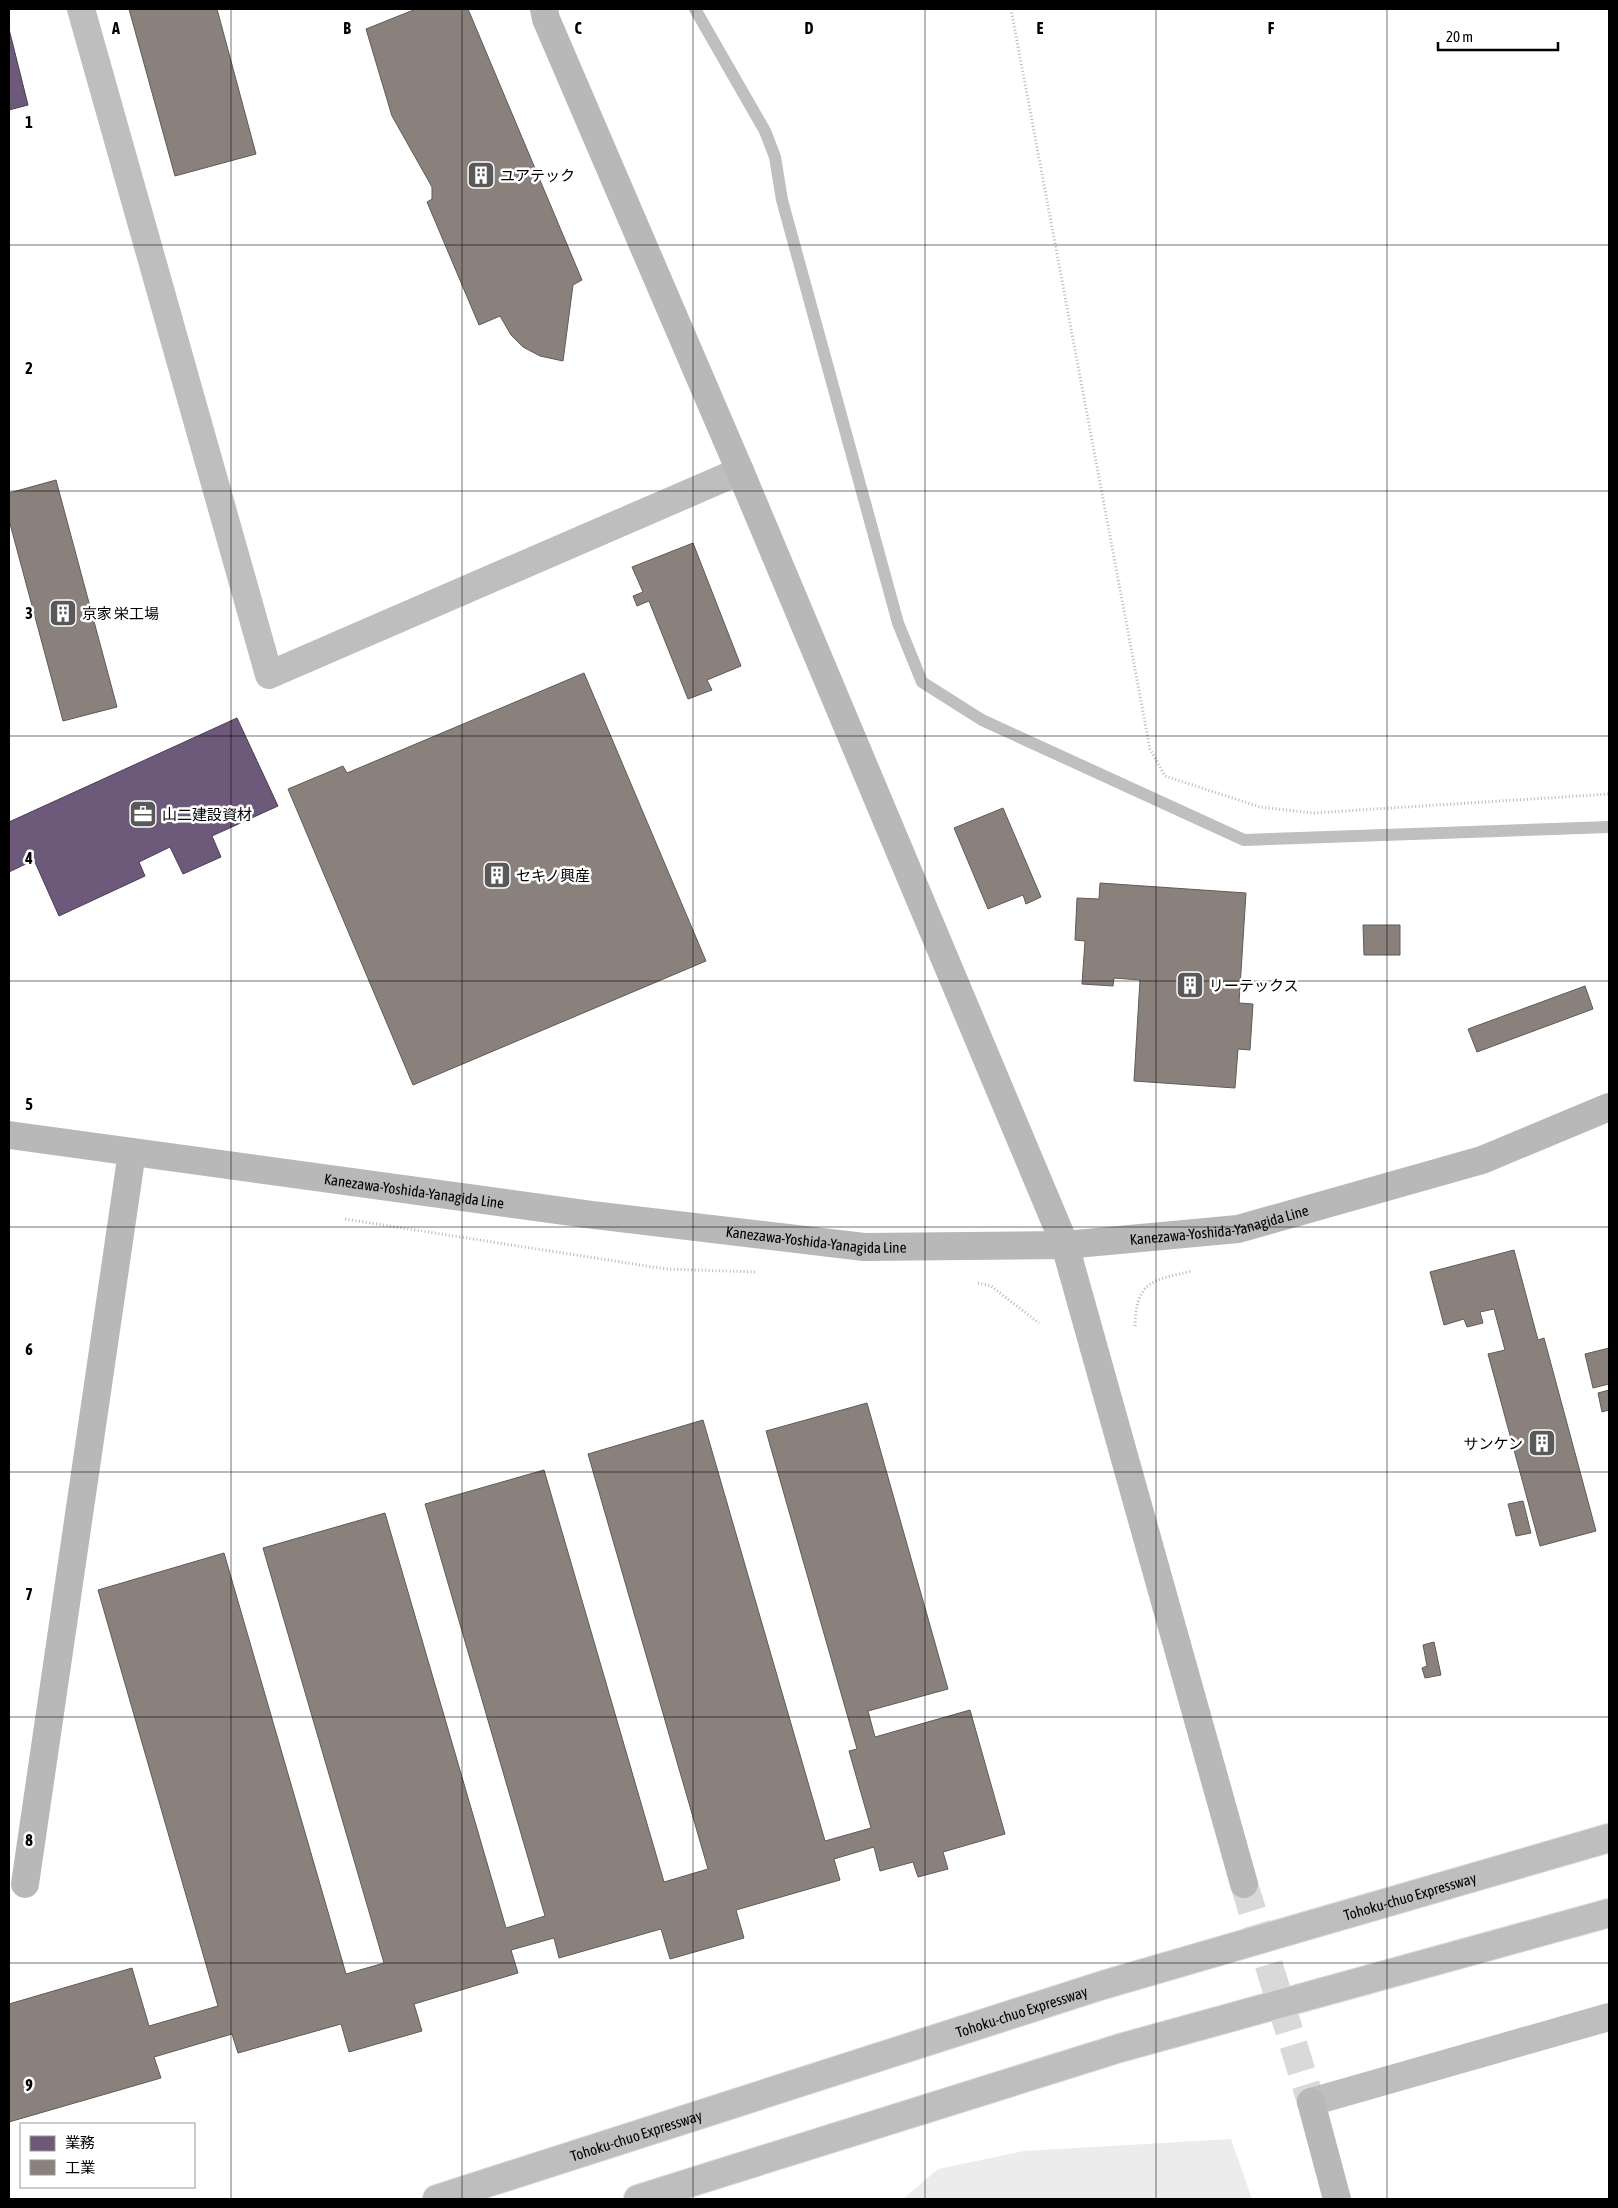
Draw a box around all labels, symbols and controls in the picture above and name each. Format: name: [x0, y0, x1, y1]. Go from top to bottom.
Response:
text: A: [111, 19, 120, 37]
text: B: [343, 19, 351, 37]
text: C: [574, 19, 582, 37]
text: D: [805, 19, 814, 37]
text: E: [1037, 19, 1044, 37]
text: F: [1268, 19, 1275, 37]
scale bar: [1438, 20, 1558, 52]
text: 20 m: [1446, 28, 1473, 45]
text: 1: [25, 113, 33, 131]
building icon: ユアテック: [466, 160, 496, 190]
place label: ユアテック: [500, 167, 575, 184]
text: 2: [25, 359, 33, 377]
building icon: 京家 栄工場: [48, 598, 78, 628]
text: 3: [25, 604, 33, 622]
place label: 京家 栄工場: [82, 605, 159, 622]
office icon: 山二建設資材: [128, 799, 158, 829]
place label: 山二建設資材: [162, 806, 252, 823]
text: 4: [24, 849, 33, 867]
building icon: セキノ興産: [482, 860, 512, 890]
place label: セキノ興産: [516, 867, 590, 884]
building icon: リーテックス: [1175, 970, 1205, 1000]
place label: リーテックス: [1209, 977, 1299, 994]
text: 5: [25, 1095, 33, 1113]
street label: Kanezawa-Yoshida-Yanagida Line: [323, 1170, 505, 1211]
street label: Kanezawa-Yoshida-Yanagida Line: [1129, 1201, 1310, 1247]
street label: Kanezawa-Yoshida-Yanagida Line: [725, 1222, 907, 1256]
text: 6: [25, 1340, 33, 1358]
building icon: サンケン: [1527, 1428, 1557, 1458]
place label: サンケン: [1463, 1435, 1523, 1452]
text: 7: [25, 1585, 33, 1603]
text: 8: [25, 1831, 33, 1849]
street label: Tohoku-chuo Expressway: [1341, 1869, 1478, 1923]
street label: Tohoku-chuo Expressway: [954, 1982, 1090, 2040]
text: 9: [25, 2076, 33, 2094]
street label: Tohoku-chuo Expressway: [568, 2106, 704, 2164]
legend: [20, 2123, 195, 2188]
text: 業務: [65, 2134, 95, 2151]
text: 工業: [65, 2159, 95, 2176]

